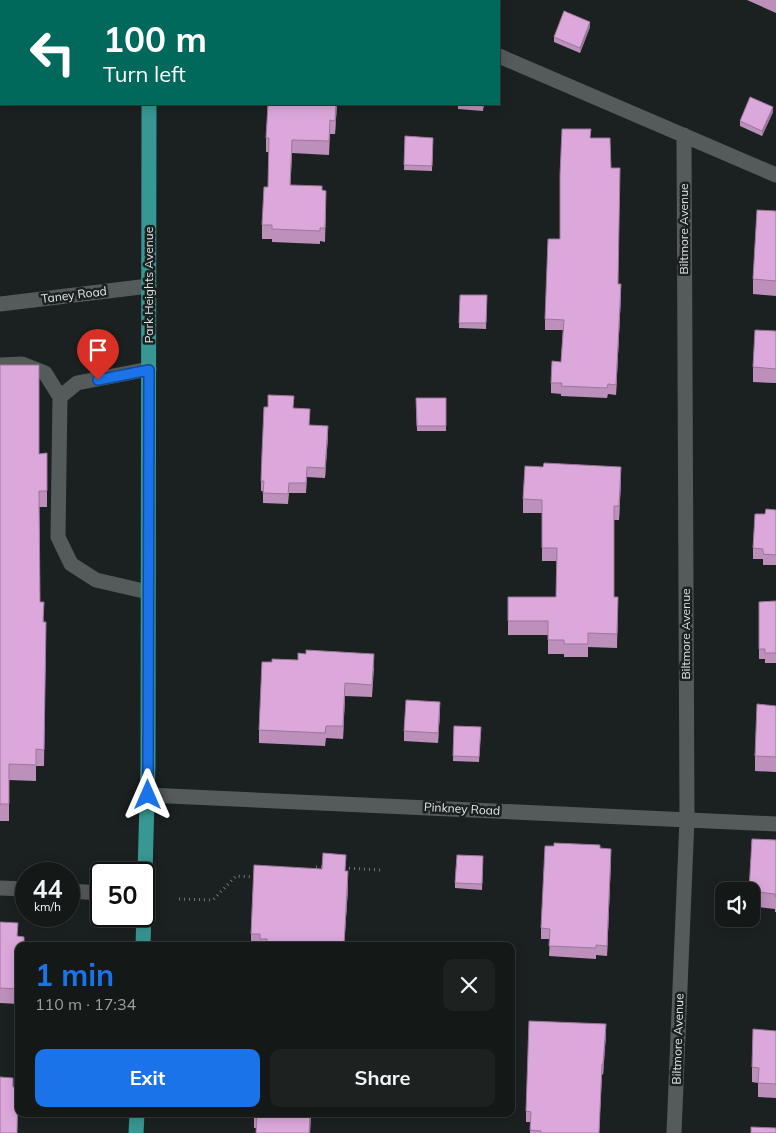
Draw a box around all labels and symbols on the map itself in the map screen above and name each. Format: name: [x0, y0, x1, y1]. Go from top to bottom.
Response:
street label: Biltmore Avenue: [676, 183, 691, 275]
street label: Park Heights Avenue: [141, 227, 156, 343]
street label: Taney Road: [40, 283, 108, 306]
pin: [77, 329, 119, 380]
street label: Biltmore Avenue: [678, 588, 693, 680]
position arrow: [121, 768, 173, 820]
street label: Pinkney Road: [424, 799, 501, 818]
speed limit sign: 50: [90, 862, 155, 927]
street label: Biltmore Avenue: [668, 993, 687, 1085]

